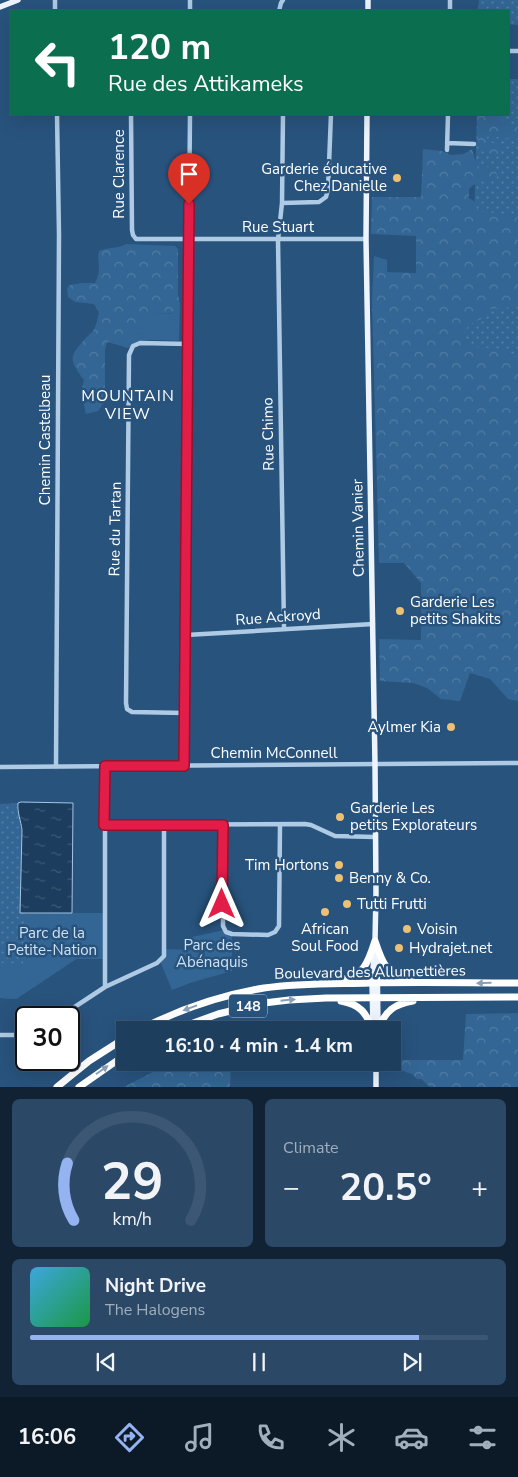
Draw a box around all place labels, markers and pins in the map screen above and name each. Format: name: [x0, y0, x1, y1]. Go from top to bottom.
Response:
pin: [168, 153, 210, 204]
place label: Garderie éducative Chez Danielle: [261, 159, 387, 196]
marker: Garderie éducative Chez Danielle: [391, 172, 403, 184]
place label: Garderie Les petits Shakits: [410, 592, 501, 629]
marker: Garderie Les petits Shakits: [394, 605, 406, 617]
place label: Aylmer Kia: [367, 717, 441, 737]
marker: Aylmer Kia: [445, 721, 457, 733]
place label: Garderie Les petits Explorateurs: [350, 798, 477, 835]
marker: Garderie Les petits Explorateurs: [334, 811, 346, 823]
place label: Tim Hortons: [245, 855, 329, 875]
marker: Tim Hortons: [333, 859, 345, 871]
place label: Benny & Co.: [349, 868, 431, 888]
marker: Benny & Co.: [333, 872, 345, 884]
place label: Tutti Frutti: [357, 894, 427, 914]
marker: Tutti Frutti: [341, 898, 353, 910]
marker: African Soul Food: [319, 906, 331, 918]
place label: African Soul Food: [291, 919, 359, 956]
place label: Voisin: [416, 919, 458, 939]
marker: Voisin: [401, 923, 413, 935]
place label: Hydrajet.net: [409, 938, 493, 958]
marker: Hydrajet.net: [393, 942, 405, 954]

